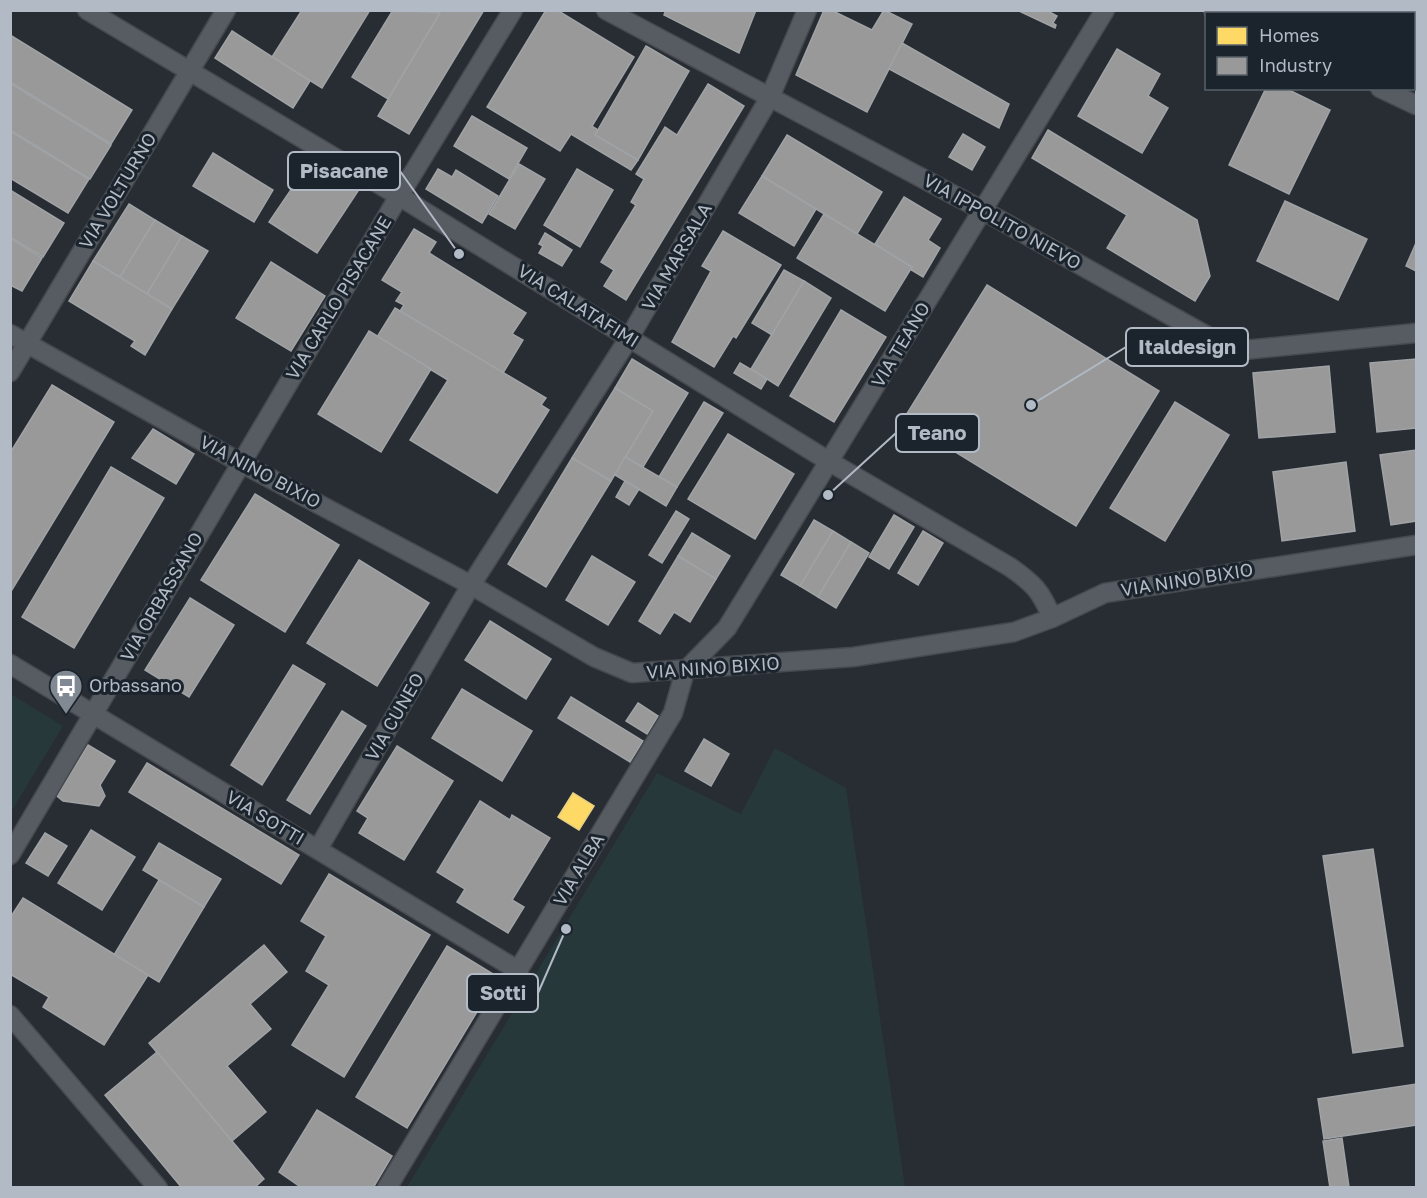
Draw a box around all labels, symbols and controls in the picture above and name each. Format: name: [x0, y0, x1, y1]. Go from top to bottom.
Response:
legend: [1205, 12, 1415, 90]
text: Homes: [1259, 24, 1319, 46]
text: Industry: [1259, 54, 1332, 76]
street label: VIA VOLTURNO: [74, 128, 160, 253]
callout: Pisacane: [288, 152, 400, 190]
text: Pisacane: [300, 158, 389, 182]
street label: VIA IPPOLITO NIEVO: [920, 169, 1085, 274]
street label: VIA MARSALA: [637, 199, 716, 314]
street label: VIA CARLO PISACANE: [281, 212, 396, 383]
street label: VIA CALATAFIMI: [514, 259, 643, 351]
street label: VIA TEANO: [866, 298, 934, 391]
callout: Italdesign: [1126, 328, 1248, 366]
text: Italdesign: [1138, 334, 1236, 358]
callout: Teano: [896, 414, 979, 452]
text: Teano: [908, 420, 966, 444]
street label: VIA NINO BIXIO: [196, 430, 325, 512]
street label: VIA ORBASSANO: [115, 528, 207, 665]
street label: VIA NINO BIXIO: [1119, 558, 1255, 600]
street label: VIA NINO BIXIO: [645, 651, 780, 683]
bus stop icon: Orbassano: [48, 668, 84, 715]
street label: VIA CUNEO: [360, 669, 428, 764]
place label: Orbassano: [89, 674, 182, 696]
street label: VIA SOTTI: [222, 785, 309, 849]
street label: VIA ALBA: [548, 829, 608, 910]
callout: Sotti: [467, 974, 538, 1012]
text: Sotti: [480, 980, 526, 1004]

